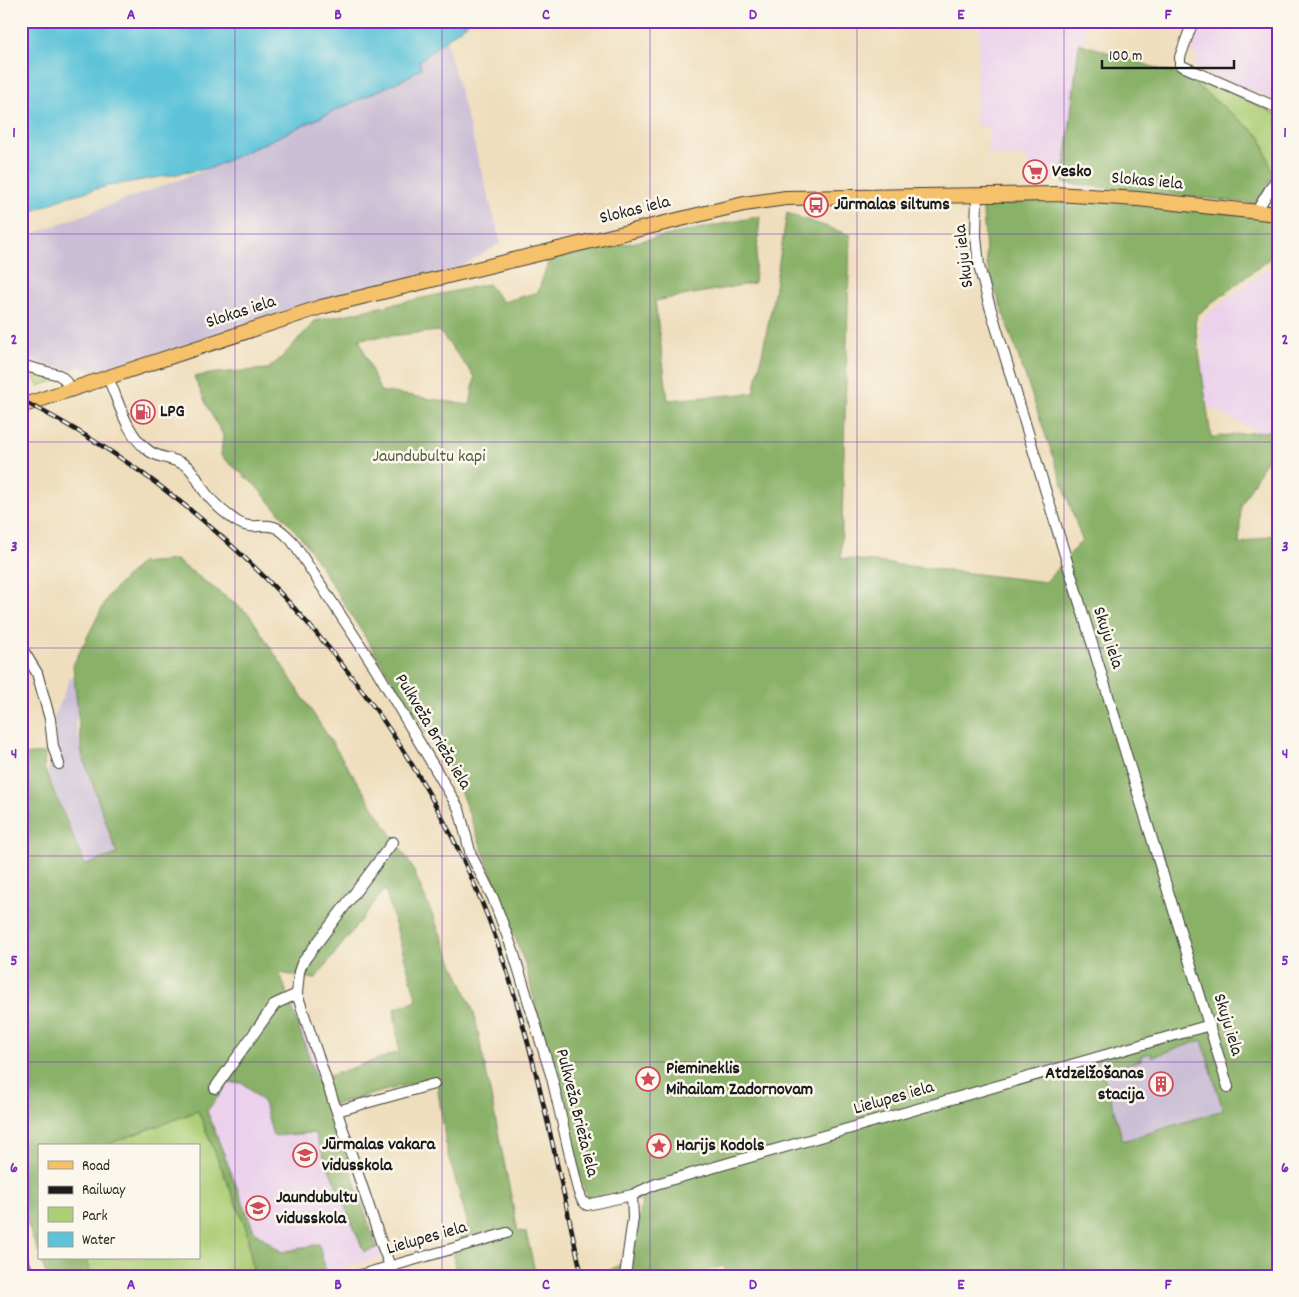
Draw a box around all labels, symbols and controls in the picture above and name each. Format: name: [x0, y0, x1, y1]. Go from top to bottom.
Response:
text: A: [127, 4, 136, 27]
text: B: [334, 4, 342, 27]
text: C: [542, 4, 550, 27]
text: D: [749, 4, 758, 27]
text: E: [957, 4, 965, 27]
text: F: [1164, 4, 1172, 27]
scale bar: [1102, 38, 1234, 70]
text: 100 m: [1109, 46, 1142, 68]
text: 1: [12, 122, 16, 145]
text: 1: [1283, 122, 1287, 145]
supermarket icon: Vesko: [1022, 159, 1048, 185]
place label: Vesko: [1052, 160, 1092, 185]
street label: Slokas iela: [1110, 166, 1184, 198]
street label: Slokas iela: [597, 190, 673, 232]
bus stop icon: Jūrmalas siltums: [803, 192, 829, 218]
place label: Jūrmalas siltums: [834, 193, 950, 218]
street label: Skuju iela: [949, 222, 981, 289]
street label: Slokas iela: [203, 290, 279, 336]
text: 2: [11, 329, 18, 352]
text: 2: [1282, 329, 1289, 352]
fuel station icon: LPG: [130, 399, 156, 425]
place label: LPG: [160, 400, 185, 425]
park label: Jaundubultu kapi: [372, 445, 486, 470]
text: 3: [10, 536, 18, 559]
text: 3: [1281, 536, 1289, 559]
street label: Skuju iela: [1085, 604, 1129, 673]
street label: Pulkveža Brieža iela: [388, 669, 477, 795]
text: 4: [11, 743, 17, 766]
text: 4: [1282, 743, 1288, 766]
text: 5: [10, 950, 18, 973]
text: 5: [1281, 950, 1289, 973]
street label: Skuju iela: [1206, 991, 1248, 1060]
street label: Pulkveža Brieža iela: [548, 1046, 604, 1180]
place label: Piemineklis Mihailam Zadornovam: [666, 1057, 813, 1103]
place label: Atdzelžošanas stacija: [1045, 1062, 1145, 1108]
place icon: Piemineklis Mihailam Zadornovam: [635, 1066, 661, 1092]
building icon: Atdzelžošanas stacija: [1148, 1071, 1174, 1097]
street label: Lielupes iela: [851, 1075, 938, 1122]
place label: Jūrmalas vakara vidusskola: [322, 1133, 436, 1179]
place icon: Harijs Kodols: [646, 1133, 672, 1159]
place label: Harijs Kodols: [676, 1134, 765, 1159]
school or university icon: Jūrmalas vakara vidusskola: [292, 1142, 318, 1168]
legend: [38, 1144, 200, 1260]
text: Road: [82, 1156, 110, 1178]
text: 6: [10, 1157, 18, 1180]
text: 6: [1281, 1157, 1289, 1180]
text: Railway: [82, 1180, 126, 1202]
place label: Jaundubultu vidusskola: [276, 1186, 358, 1232]
school or university icon: Jaundubultu vidusskola: [245, 1195, 271, 1221]
text: Park: [82, 1206, 108, 1228]
street label: Lielupes iela: [384, 1215, 471, 1262]
text: Water: [82, 1230, 116, 1252]
text: A: [127, 1274, 136, 1297]
text: B: [334, 1274, 342, 1297]
text: C: [542, 1274, 550, 1297]
text: D: [749, 1274, 758, 1297]
text: E: [957, 1274, 965, 1297]
text: F: [1164, 1274, 1172, 1297]

